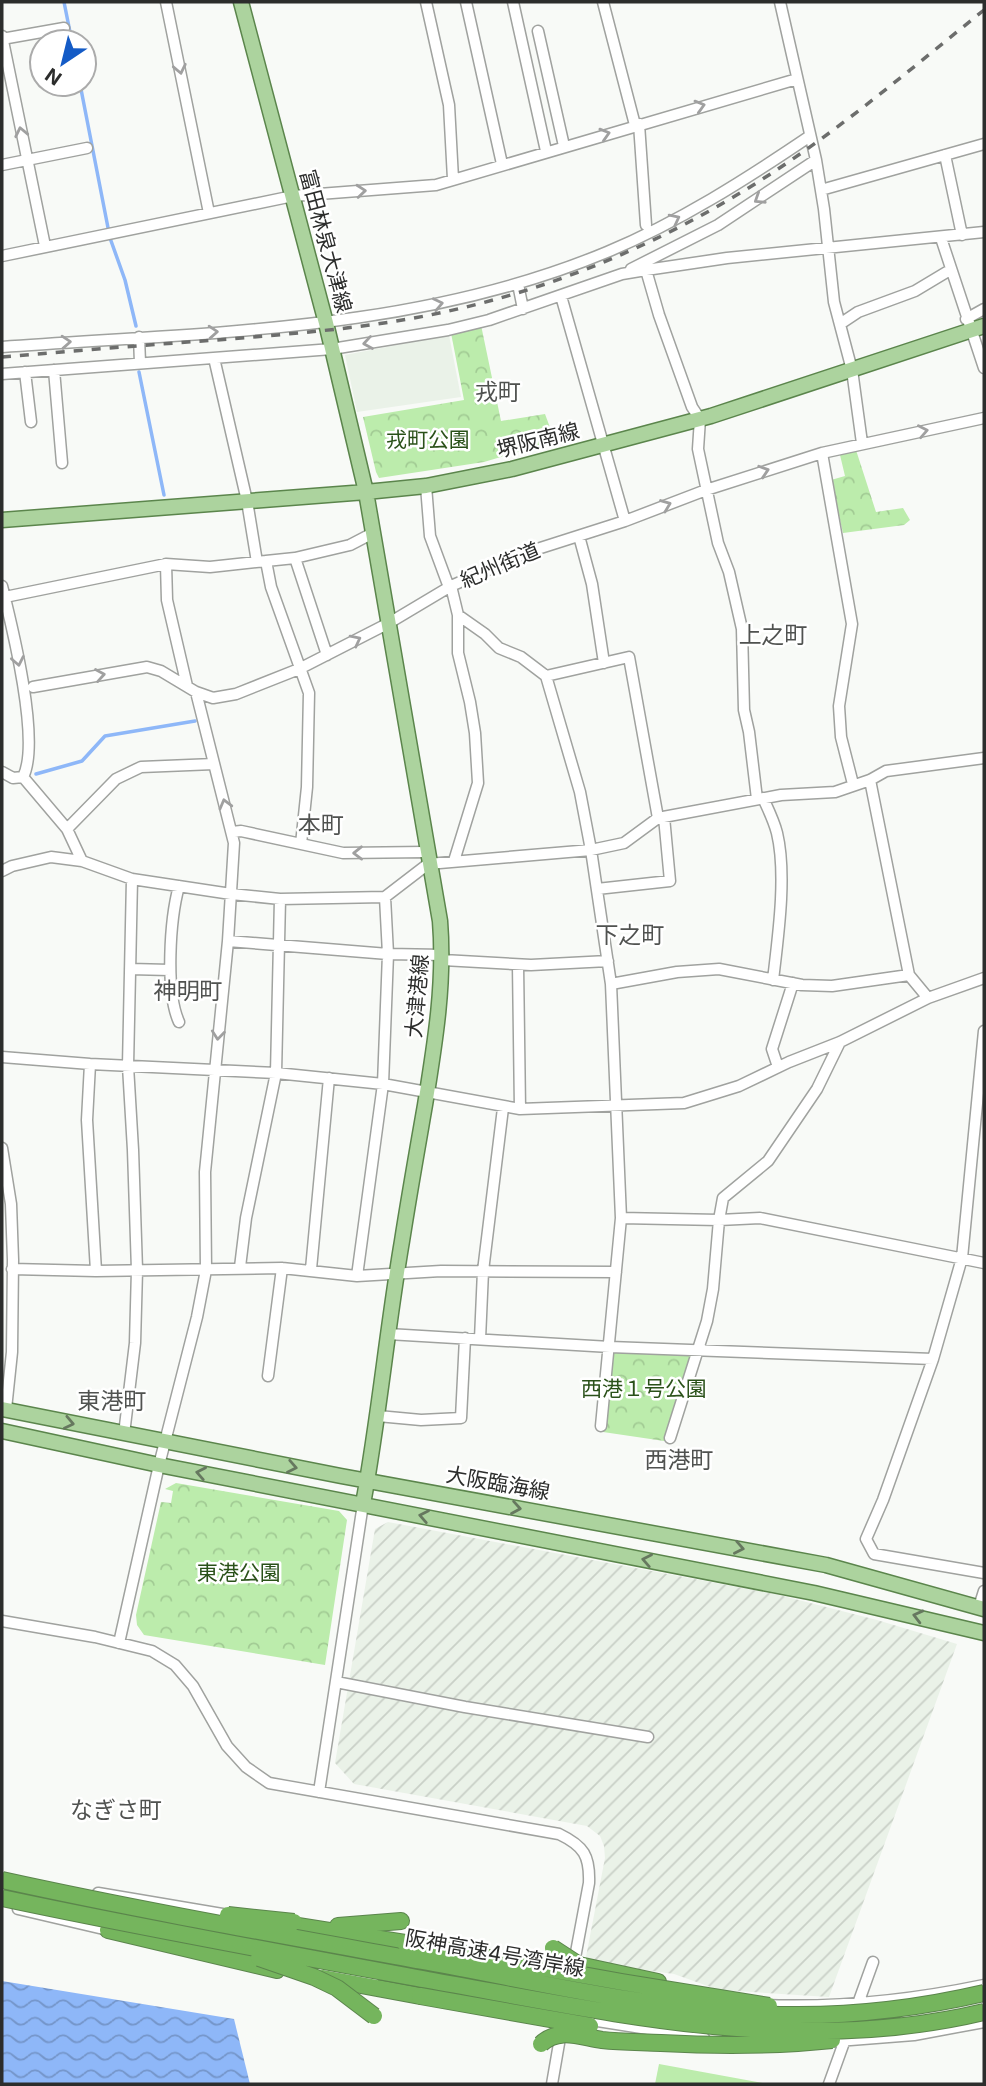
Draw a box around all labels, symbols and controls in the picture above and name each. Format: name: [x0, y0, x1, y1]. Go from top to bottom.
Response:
north arrow: [28, 28, 98, 98]
text: N: [41, 63, 66, 90]
one-way arrow: [171, 63, 186, 75]
one-way arrow: [694, 100, 706, 115]
one-way arrow: [15, 126, 30, 138]
one-way arrow: [599, 128, 611, 143]
street label: 富田林泉大津線: [295, 167, 357, 315]
one-way arrow: [355, 184, 366, 199]
one-way arrow: [754, 190, 767, 203]
one-way arrow: [667, 214, 680, 228]
one-way arrow: [432, 297, 444, 312]
one-way arrow: [207, 325, 218, 340]
one-way arrow: [61, 335, 72, 350]
one-way arrow: [362, 335, 374, 350]
district label: 戎町: [475, 378, 521, 406]
street label: 堺阪南線: [494, 418, 582, 462]
one-way arrow: [917, 424, 929, 439]
park label: 戎町公園: [386, 427, 470, 452]
one-way arrow: [758, 465, 770, 480]
one-way arrow: [659, 500, 671, 514]
street label: 紀州街道: [456, 537, 544, 593]
district label: 上之町: [739, 621, 808, 649]
one-way arrow: [349, 634, 361, 648]
one-way arrow: [9, 655, 24, 667]
one-way arrow: [94, 668, 106, 683]
one-way arrow: [219, 799, 233, 811]
district label: 本町: [298, 811, 344, 839]
one-way arrow: [352, 845, 363, 861]
district label: 下之町: [596, 921, 665, 949]
street label: 大津港線: [401, 953, 433, 1039]
district label: 神明町: [154, 977, 223, 1005]
one-way arrow: [211, 1029, 226, 1041]
park label: 西港１号公園: [581, 1376, 707, 1401]
district label: 東港町: [78, 1387, 147, 1415]
one-way arrow: [63, 1414, 75, 1429]
district label: 西港町: [645, 1446, 714, 1474]
one-way arrow: [286, 1459, 298, 1474]
street label: 大阪臨海線: [444, 1462, 552, 1504]
one-way arrow: [195, 1466, 207, 1481]
one-way arrow: [509, 1499, 521, 1514]
one-way arrow: [418, 1509, 430, 1524]
one-way arrow: [733, 1540, 745, 1555]
one-way arrow: [641, 1553, 653, 1568]
park label: 東港公園: [197, 1560, 281, 1585]
one-way arrow: [912, 1610, 924, 1624]
district label: なぎさ町: [70, 1796, 162, 1824]
street label: 阪神高速4号湾岸線: [403, 1925, 587, 1981]

